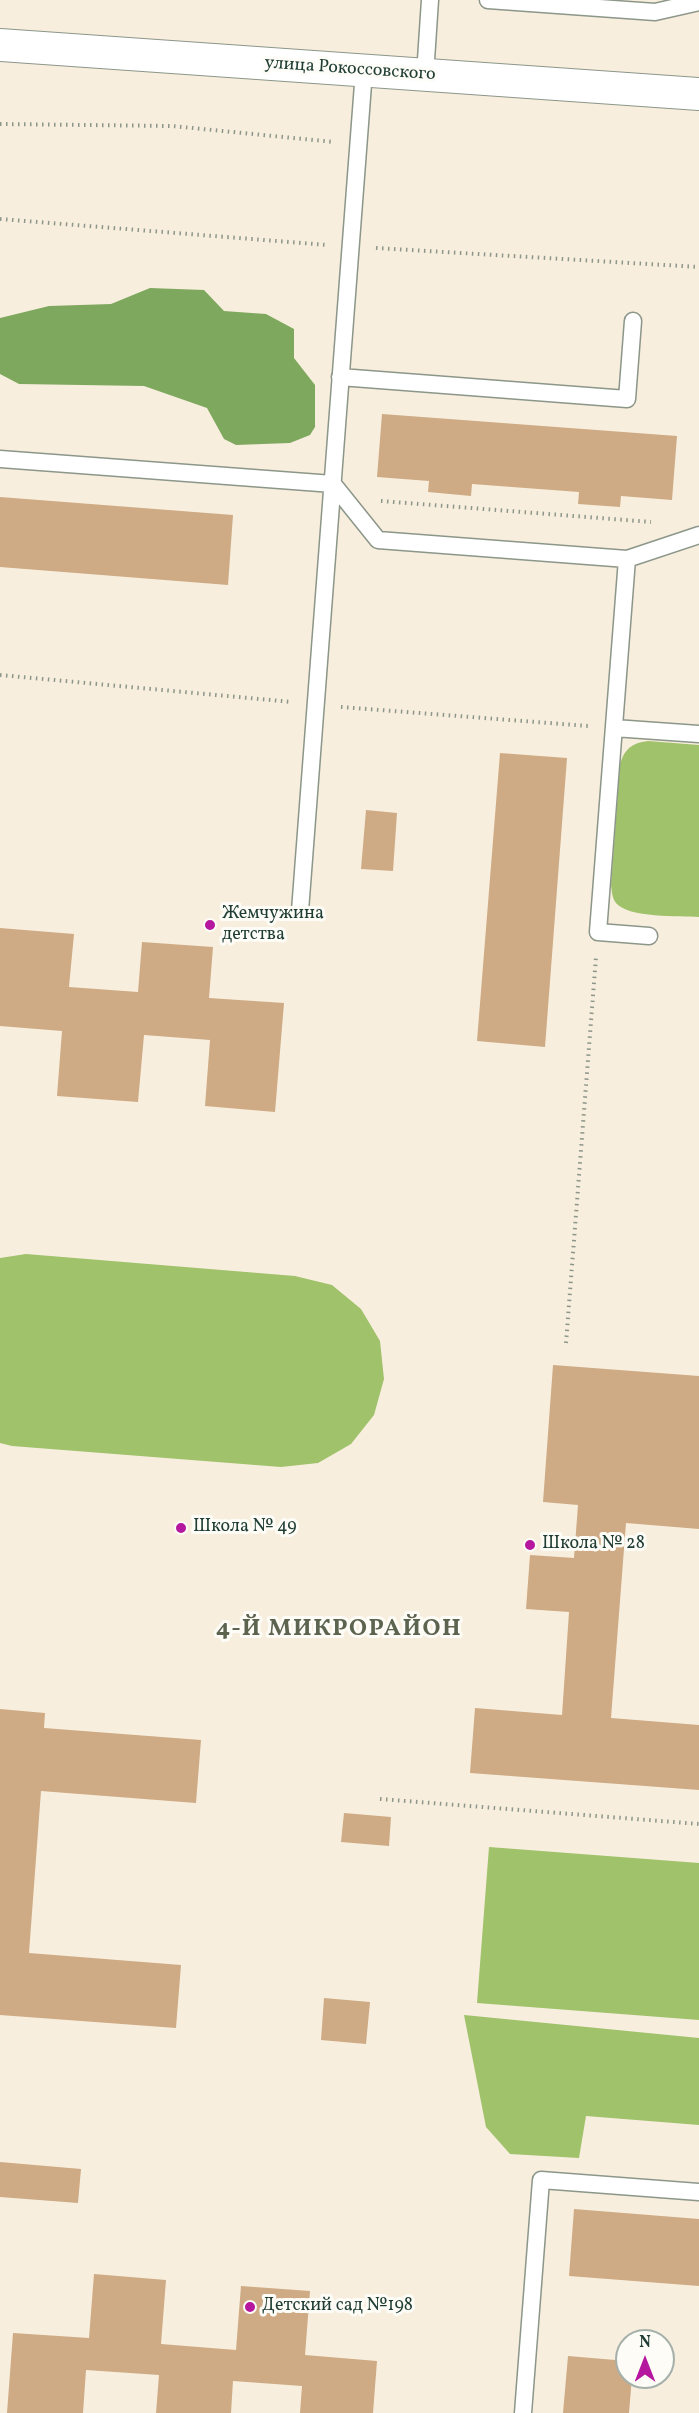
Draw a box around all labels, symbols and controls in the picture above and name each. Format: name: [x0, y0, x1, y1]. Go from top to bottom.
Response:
street label: улица Рокоссовского: [264, 53, 436, 87]
place label: Жемчужина детства: [222, 904, 324, 946]
marker: Жемчужина детства: [203, 918, 217, 932]
place label: Школа № 49: [193, 1517, 297, 1539]
marker: Школа № 49: [174, 1521, 188, 1535]
place label: Школа № 28: [542, 1534, 645, 1556]
marker: Школа № 28: [523, 1538, 537, 1552]
district label: 4-Й МИКРОРАЙОН: [216, 1617, 462, 1645]
place label: Детский сад №198: [262, 2296, 413, 2318]
marker: Детский сад №198: [243, 2300, 257, 2314]
north arrow: [615, 2329, 675, 2389]
text: N: [639, 2332, 651, 2354]

